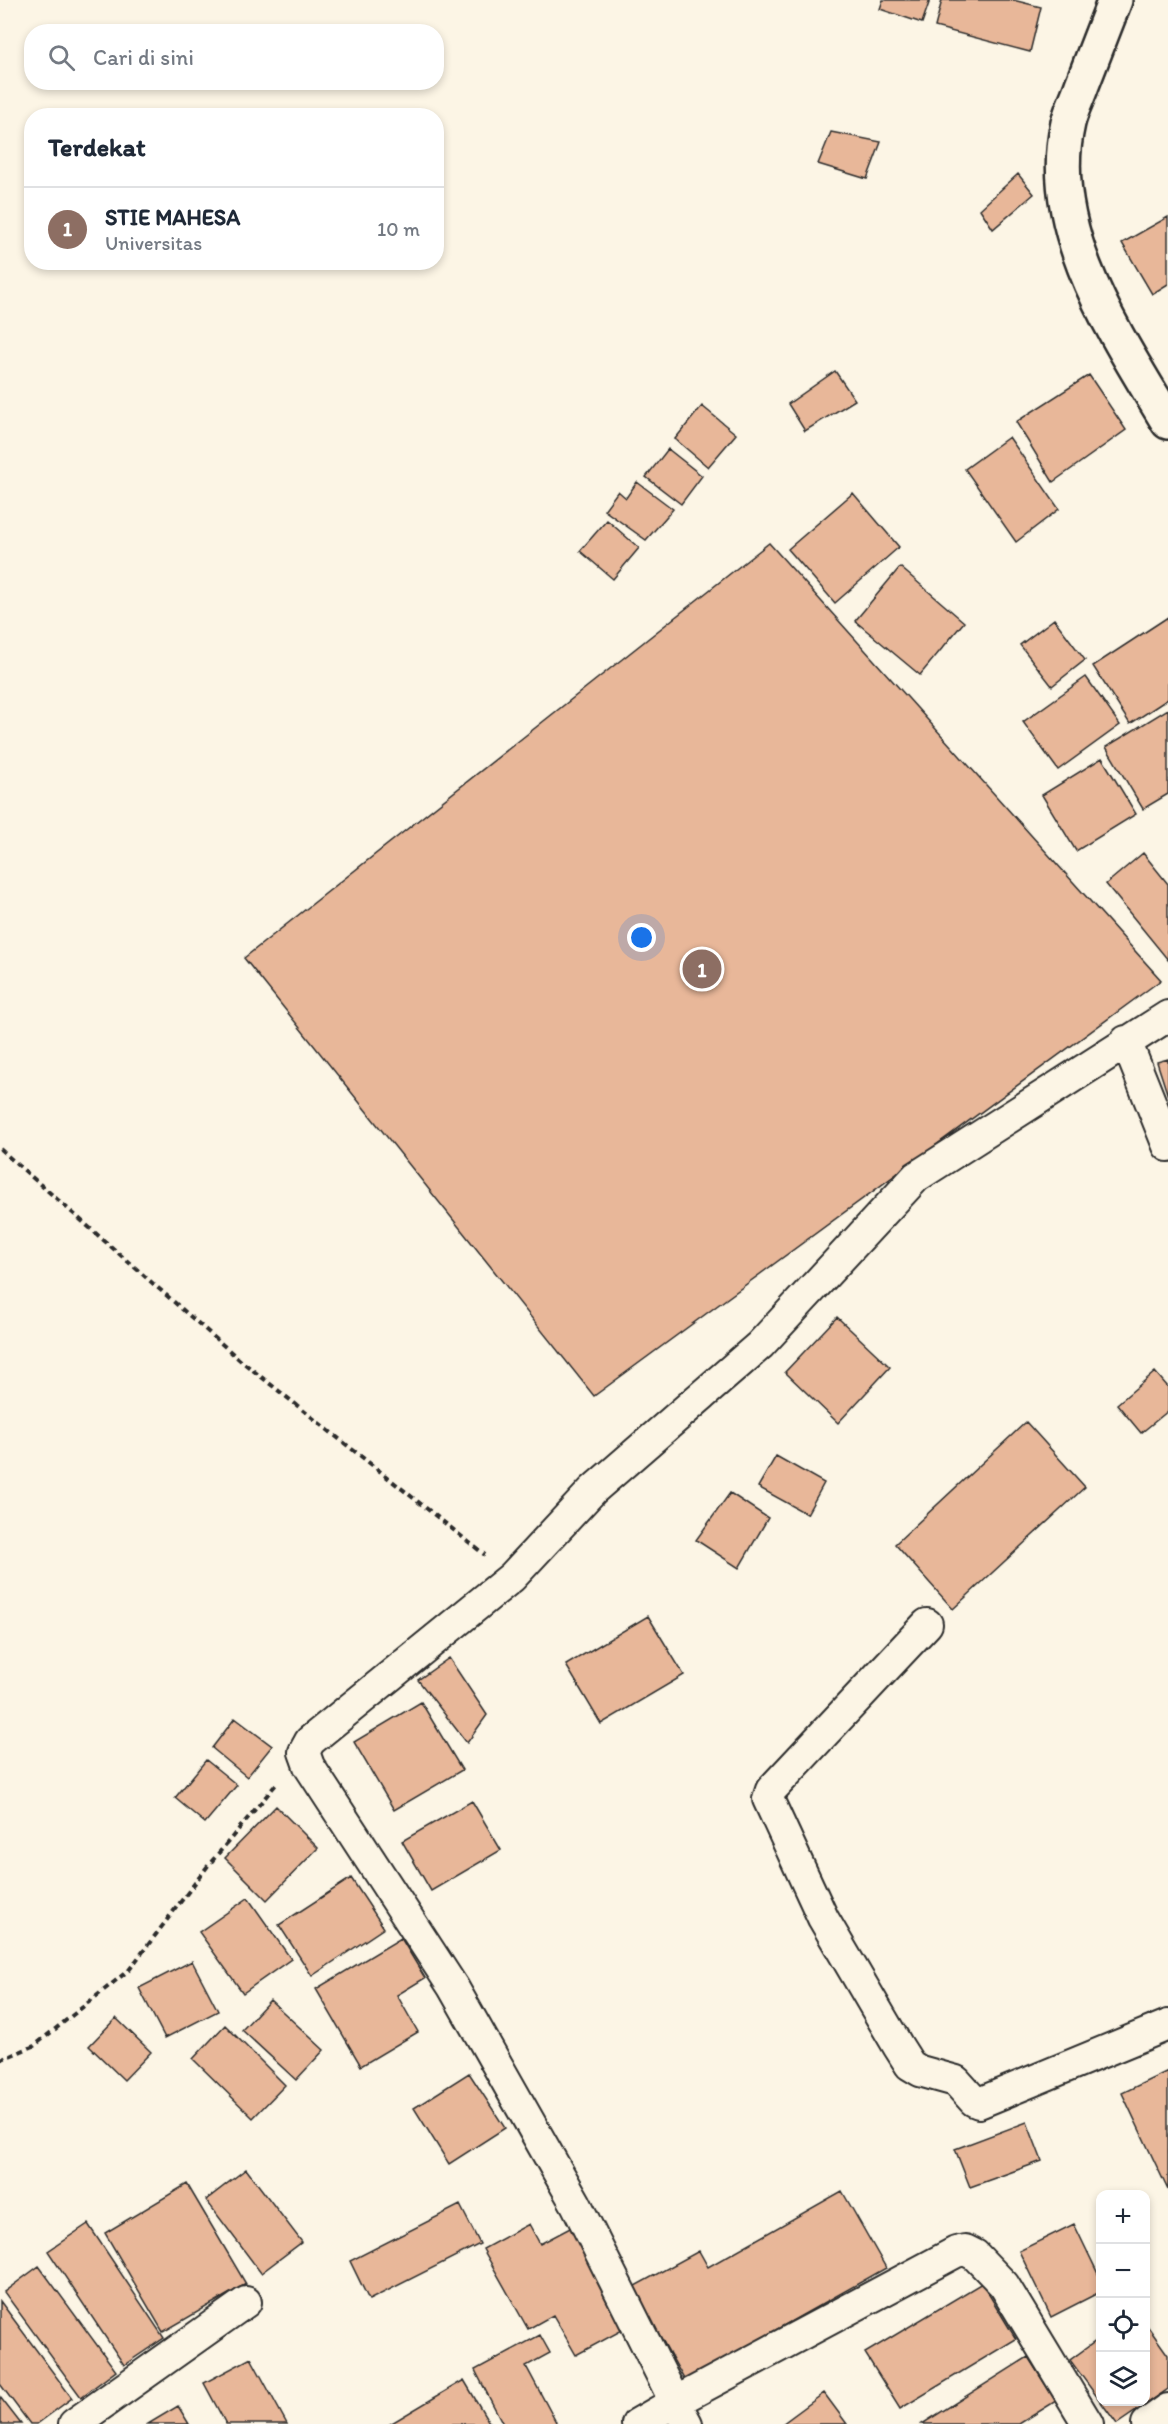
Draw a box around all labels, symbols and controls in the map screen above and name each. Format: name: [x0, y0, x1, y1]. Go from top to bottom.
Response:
search box: [24, 24, 444, 90]
icon: search: [45, 41, 78, 74]
text: Cari di sini: [93, 44, 194, 71]
text: Terdekat: [48, 131, 146, 163]
text: STIE MAHESA: [105, 204, 240, 231]
text: 1: [63, 217, 72, 241]
text: 10 m: [377, 217, 420, 241]
text: Universitas: [105, 231, 202, 255]
your location: [627, 923, 656, 952]
pin: 1: [682, 946, 722, 992]
map controls: [1096, 2190, 1150, 2406]
button: +: [1096, 2190, 1150, 2244]
button: −: [1096, 2244, 1150, 2298]
button: locate: [1096, 2298, 1150, 2352]
button: layers: [1096, 2352, 1150, 2406]

